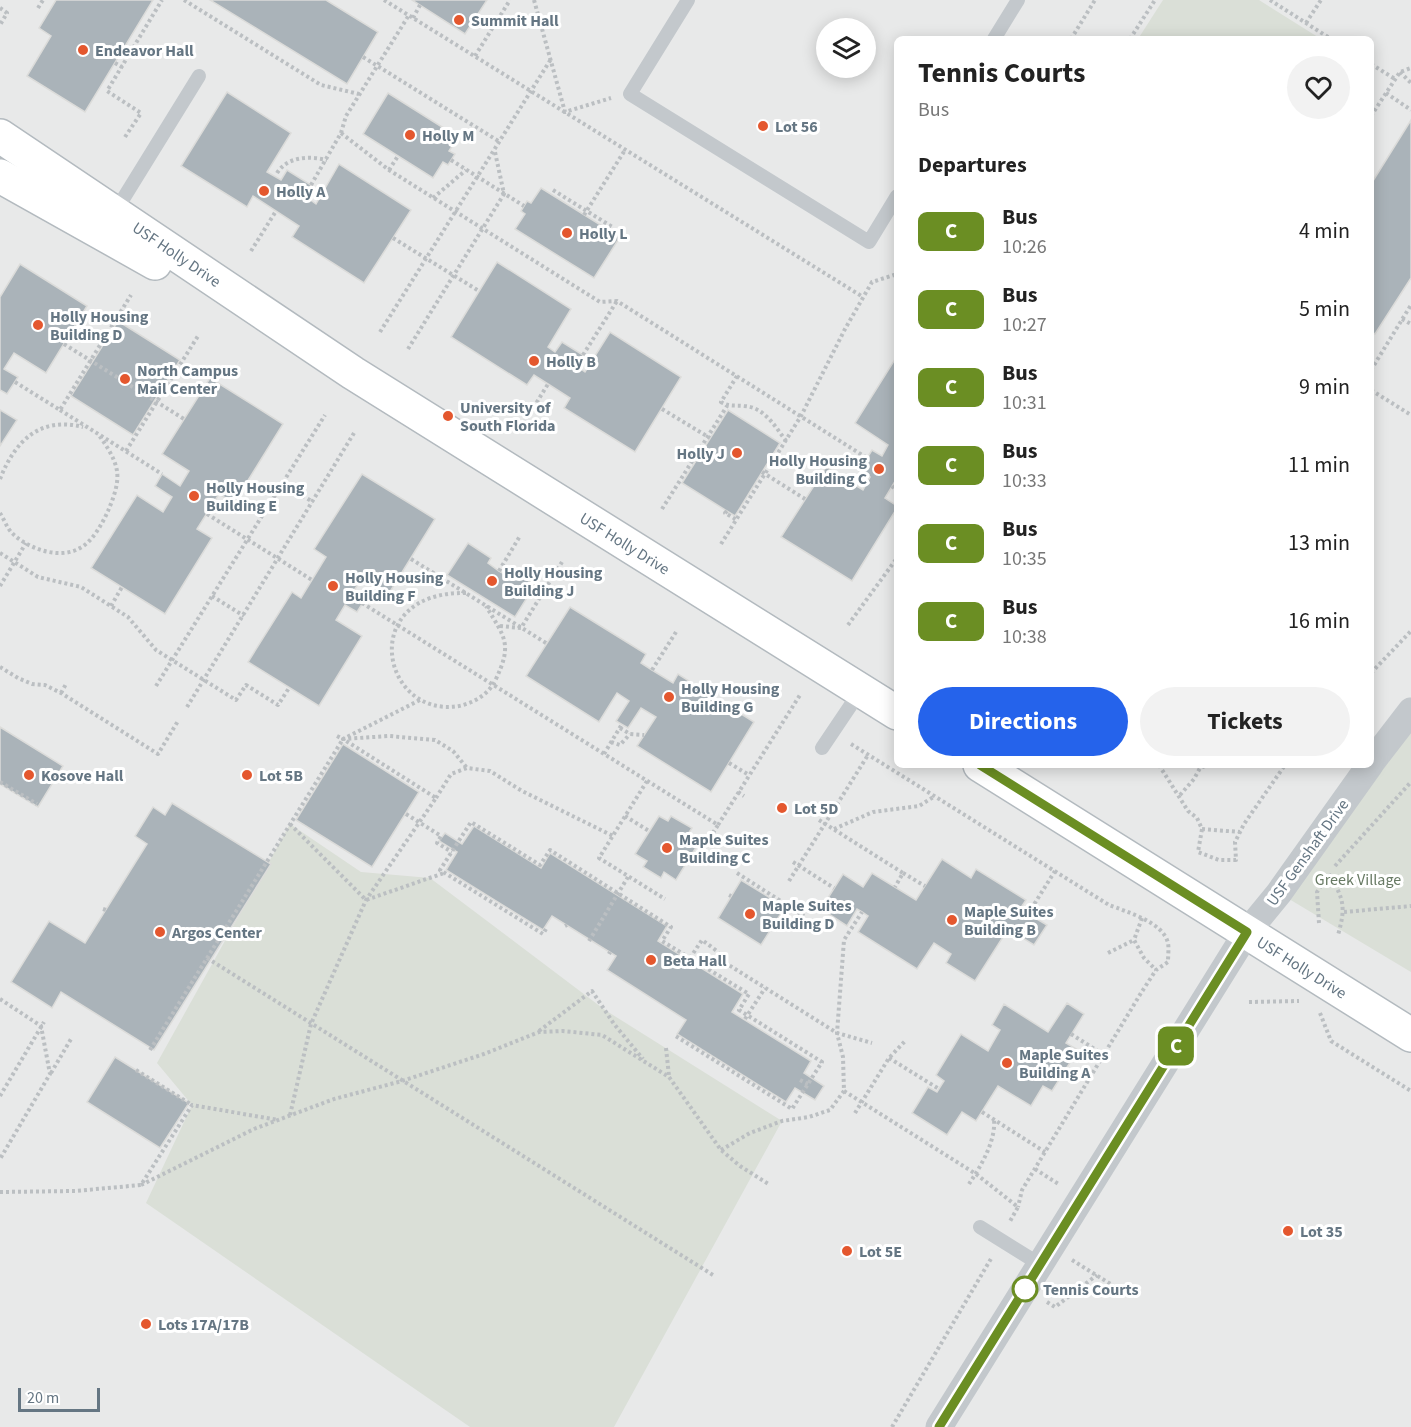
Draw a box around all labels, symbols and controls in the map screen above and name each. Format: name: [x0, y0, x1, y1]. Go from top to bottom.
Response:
place label: Summit Hall: [471, 10, 559, 32]
marker: Summit Hall: [452, 13, 466, 27]
map controls: [816, 18, 876, 78]
button: layers: [816, 18, 876, 78]
place label: Endeavor Hall: [95, 40, 194, 62]
marker: Endeavor Hall: [76, 43, 90, 57]
text: Tennis Courts: [918, 53, 1085, 93]
button: heart: [1287, 56, 1350, 119]
text: Bus: [918, 96, 949, 124]
place label: Lot 56: [775, 116, 818, 138]
marker: Lot 56: [756, 119, 770, 133]
place label: Holly M: [422, 125, 475, 147]
marker: Holly M: [403, 128, 417, 142]
text: Departures: [918, 149, 1027, 181]
place label: Holly A: [276, 181, 326, 203]
marker: Holly A: [257, 184, 271, 198]
text: Bus: [1002, 201, 1038, 233]
text: 4 min: [1299, 215, 1350, 247]
text: C: [945, 216, 957, 246]
street label: USF Holly Drive: [128, 217, 225, 293]
place label: Holly L: [579, 223, 628, 245]
marker: Holly L: [560, 226, 574, 240]
text: 10:26: [1002, 233, 1047, 261]
text: Bus: [1002, 279, 1038, 311]
text: 5 min: [1299, 293, 1350, 325]
text: C: [945, 294, 957, 324]
place label: Holly Housing Building D: [50, 306, 149, 346]
text: 10:27: [1002, 311, 1047, 339]
marker: Holly Housing Building D: [31, 318, 45, 332]
place label: Holly B: [546, 351, 596, 373]
marker: Holly B: [527, 354, 541, 368]
text: Bus: [1002, 357, 1038, 389]
place label: North Campus Mail Center: [137, 360, 238, 400]
text: 9 min: [1299, 371, 1350, 403]
marker: North Campus Mail Center: [118, 372, 132, 386]
text: C: [945, 372, 957, 402]
text: 10:31: [1002, 389, 1047, 417]
place label: University of South Florida: [460, 397, 556, 437]
marker: University of South Florida: [441, 409, 455, 423]
text: Bus: [1002, 435, 1038, 467]
place label: Holly J: [677, 443, 725, 465]
marker: Holly J: [730, 446, 744, 460]
text: 11 min: [1288, 449, 1350, 481]
place label: Holly Housing Building C: [769, 450, 867, 490]
text: C: [945, 450, 957, 480]
marker: Holly Housing Building C: [872, 462, 886, 476]
text: 10:33: [1002, 467, 1047, 495]
place label: Holly Housing Building E: [206, 477, 305, 517]
marker: Holly Housing Building E: [187, 489, 201, 503]
street label: USF Holly Drive: [575, 507, 674, 580]
text: Bus: [1002, 513, 1038, 545]
text: 13 min: [1288, 527, 1350, 559]
text: C: [945, 528, 957, 558]
text: 10:35: [1002, 545, 1047, 573]
place label: Holly Housing Building J: [504, 562, 603, 602]
place label: Holly Housing Building F: [345, 567, 444, 607]
marker: Holly Housing Building J: [485, 574, 499, 588]
marker: Holly Housing Building F: [326, 579, 340, 593]
text: Bus: [1002, 591, 1038, 623]
text: 16 min: [1288, 605, 1350, 637]
text: C: [945, 606, 957, 636]
text: 10:38: [1002, 623, 1047, 651]
place label: Holly Housing Building G: [681, 678, 780, 718]
button: Directions: [918, 687, 1128, 756]
button: Tickets: [1140, 687, 1350, 756]
marker: Holly Housing Building G: [662, 690, 676, 704]
place label: Kosove Hall: [41, 765, 124, 787]
place label: Lot 5B: [259, 765, 303, 787]
marker: Kosove Hall: [22, 768, 36, 782]
marker: Lot 5B: [240, 768, 254, 782]
street label: USF Genshaft Drive: [1262, 795, 1354, 911]
place label: Lot 5D: [794, 798, 838, 820]
marker: Lot 5D: [775, 801, 789, 815]
place label: Maple Suites Building C: [679, 829, 768, 869]
marker: Maple Suites Building C: [660, 841, 674, 855]
park label: Greek Village: [1315, 869, 1401, 891]
place label: Maple Suites Building D: [762, 895, 851, 935]
place label: Maple Suites Building B: [964, 901, 1053, 941]
marker: Maple Suites Building D: [743, 907, 757, 921]
marker: Maple Suites Building B: [945, 913, 959, 927]
place label: Argos Center: [171, 922, 263, 944]
marker: Argos Center: [153, 925, 167, 939]
street label: USF Holly Drive: [1252, 931, 1351, 1004]
place label: Beta Hall: [663, 950, 727, 972]
marker: Beta Hall: [644, 953, 658, 967]
line badge: C: [1156, 1026, 1196, 1066]
text: C: [1170, 1031, 1182, 1061]
place label: Maple Suites Building A: [1019, 1044, 1108, 1084]
marker: Maple Suites Building A: [1000, 1056, 1014, 1070]
place label: Lot 35: [1300, 1221, 1343, 1243]
marker: Lot 35: [1281, 1224, 1295, 1238]
place label: Lot 5E: [859, 1241, 902, 1263]
marker: Lot 5E: [840, 1244, 854, 1258]
marker: Tennis Courts: [1012, 1276, 1038, 1302]
place label: Tennis Courts: [1043, 1279, 1139, 1301]
place label: Lots 17A/17B: [158, 1314, 249, 1336]
marker: Lots 17A/17B: [139, 1317, 153, 1331]
scale bar: [18, 1385, 100, 1412]
text: 20 m: [27, 1387, 59, 1409]

